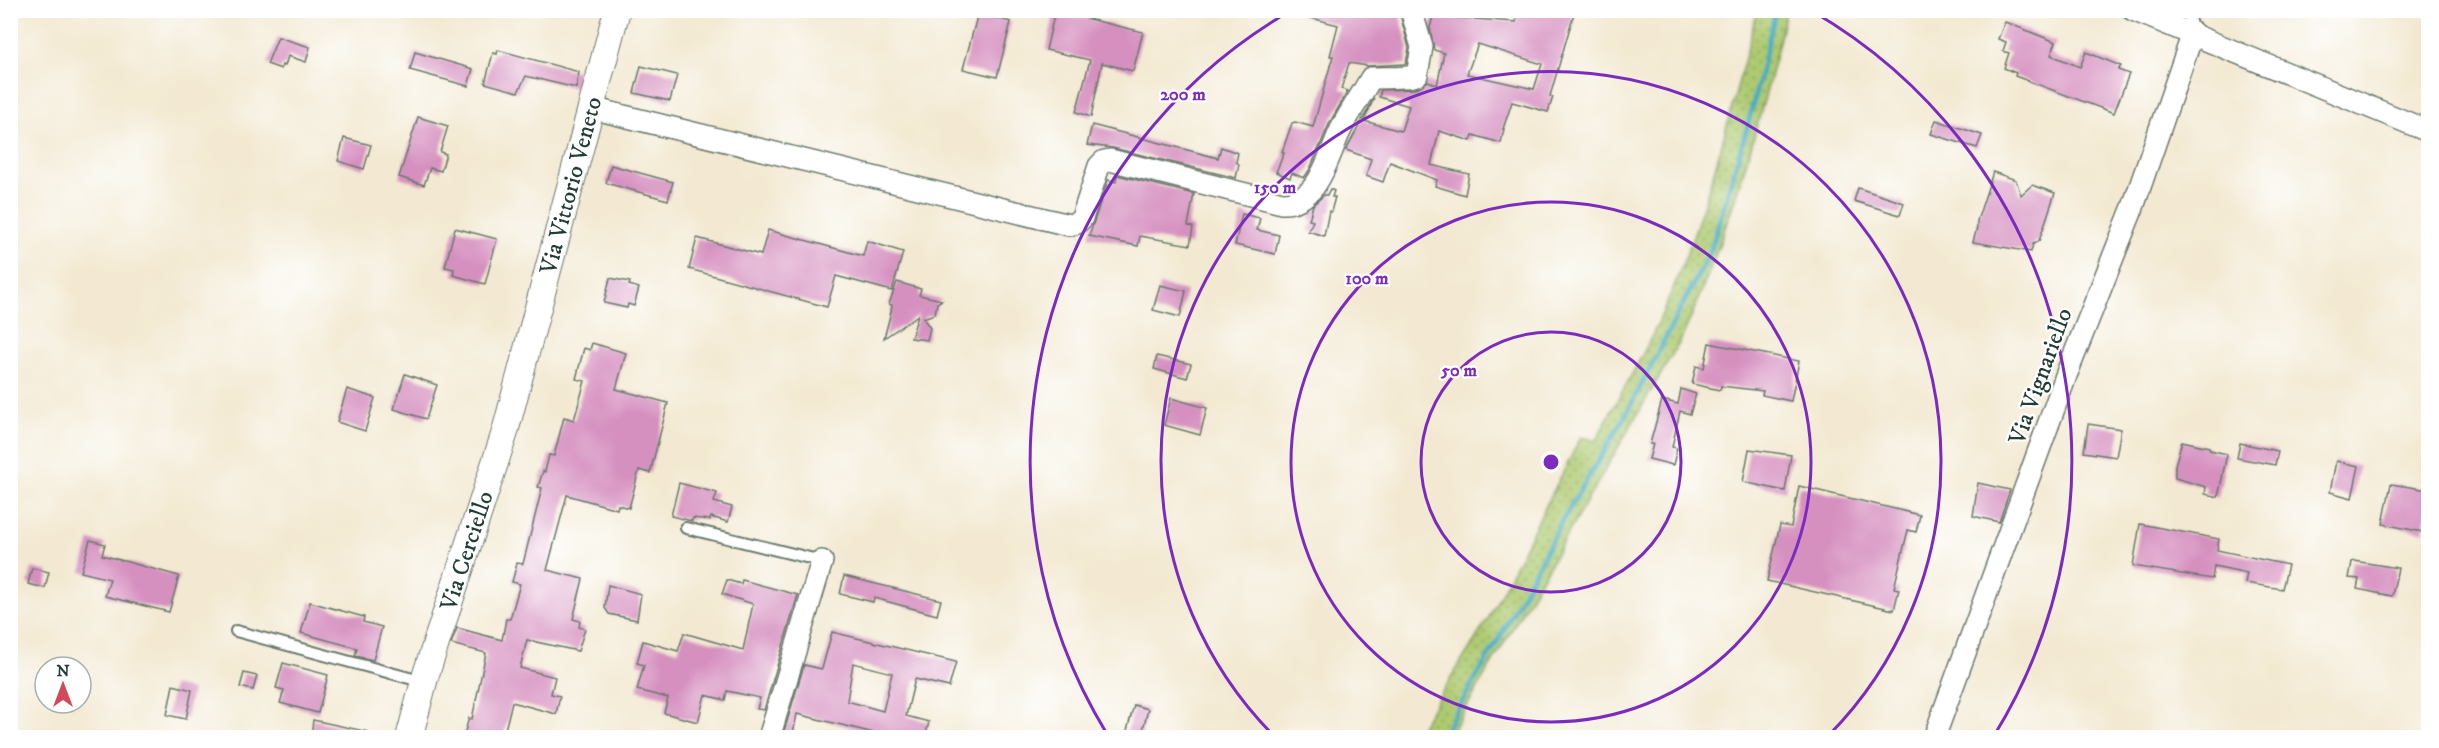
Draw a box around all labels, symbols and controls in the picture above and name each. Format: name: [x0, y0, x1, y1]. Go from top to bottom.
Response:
text: 200 m: [1160, 84, 1206, 106]
street label: Via Vittorio Veneto: [533, 94, 609, 278]
text: 150 m: [1254, 177, 1297, 199]
text: 100 m: [1345, 268, 1389, 290]
street label: Via Vignariello: [2002, 304, 2080, 450]
text: 50 m: [1440, 360, 1477, 382]
centre of rings: [1541, 452, 1561, 472]
street label: Via Cerciello: [433, 487, 501, 615]
north arrow: [33, 655, 93, 715]
text: N: [56, 661, 70, 681]

